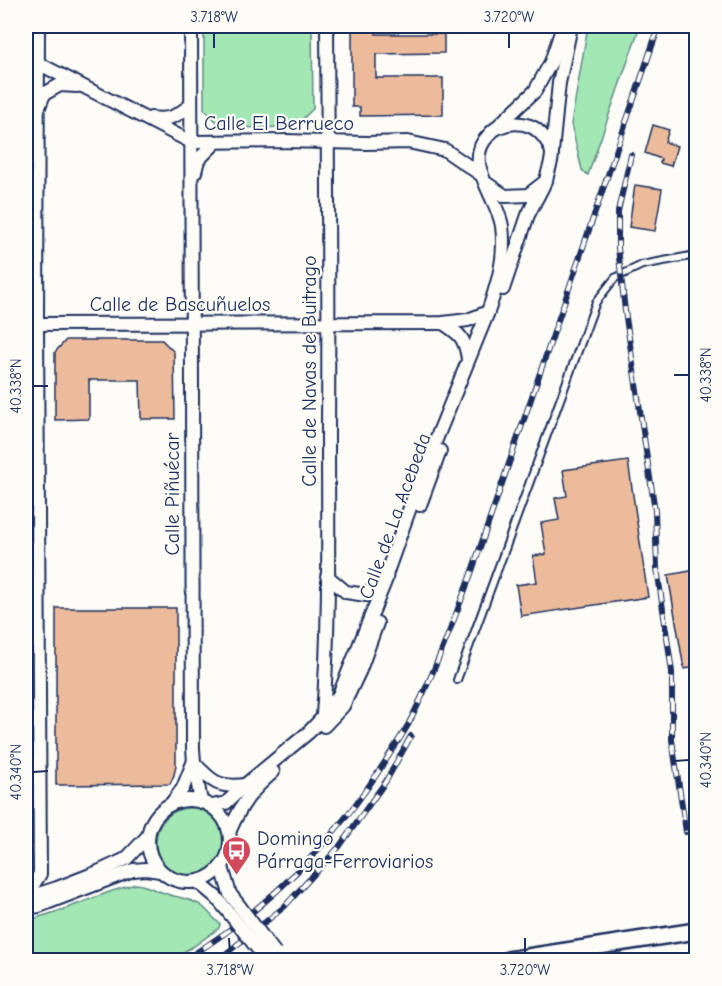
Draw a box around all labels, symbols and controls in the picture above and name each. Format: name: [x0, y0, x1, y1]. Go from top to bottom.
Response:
text: 3.718°W: [190, 8, 238, 26]
text: 3.720°W: [484, 8, 534, 26]
street label: Calle El Berrueco: [204, 112, 354, 135]
street label: Calle de Navas de Buitrago: [298, 255, 321, 487]
street label: Calle de Bascuñuelos: [90, 293, 270, 316]
text: 40.338°N: [697, 347, 715, 403]
text: 40.338°N: [7, 358, 25, 414]
street label: Calle de La Acebeda: [354, 430, 436, 602]
street label: Calle Piñuécar: [161, 432, 184, 556]
text: 40.340°N: [697, 732, 715, 788]
text: 40.340°N: [7, 744, 25, 800]
place label: Domingo Párraga-Ferroviarios: [257, 827, 433, 873]
bus stop icon: Domingo Párraga-Ferroviarios: [220, 834, 252, 876]
text: 3.718°W: [206, 961, 254, 979]
text: 3.720°W: [500, 961, 550, 979]

